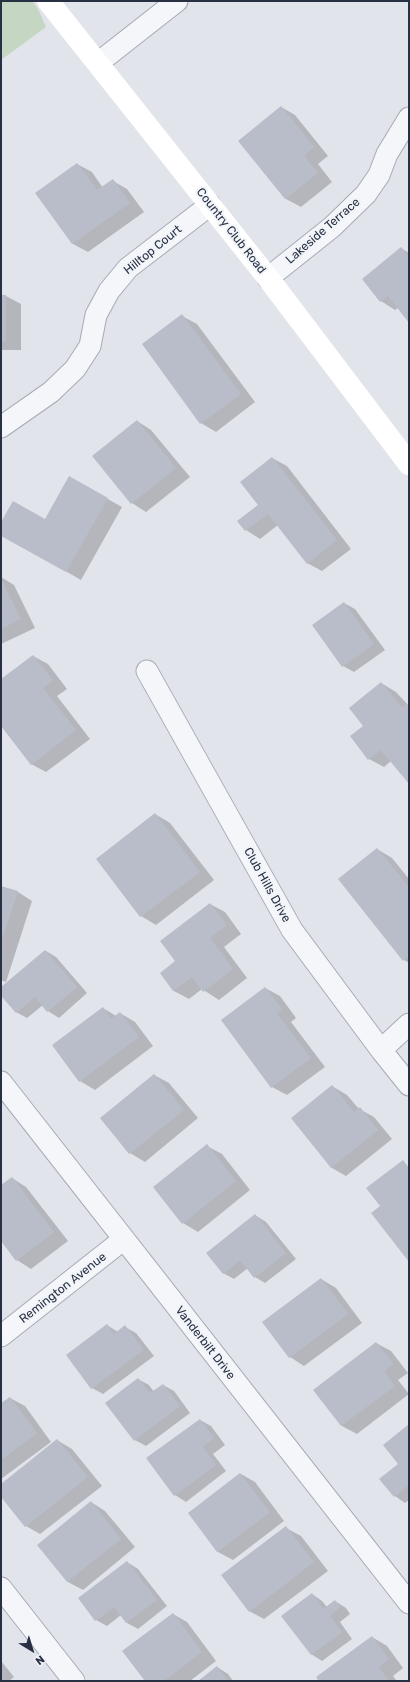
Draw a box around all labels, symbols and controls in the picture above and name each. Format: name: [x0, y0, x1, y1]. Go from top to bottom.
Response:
street label: Country Club Road: [193, 185, 269, 277]
street label: Lakeside Terrace: [283, 195, 363, 267]
street label: Hilltop Court: [121, 222, 185, 278]
street label: Club Hills Drive: [240, 845, 294, 925]
street label: Remington Avenue: [17, 1250, 109, 1326]
street label: Vanderbilt Drive: [172, 1304, 238, 1382]
north arrow: [12, 1630, 52, 1670]
text: N: [33, 1652, 47, 1667]

